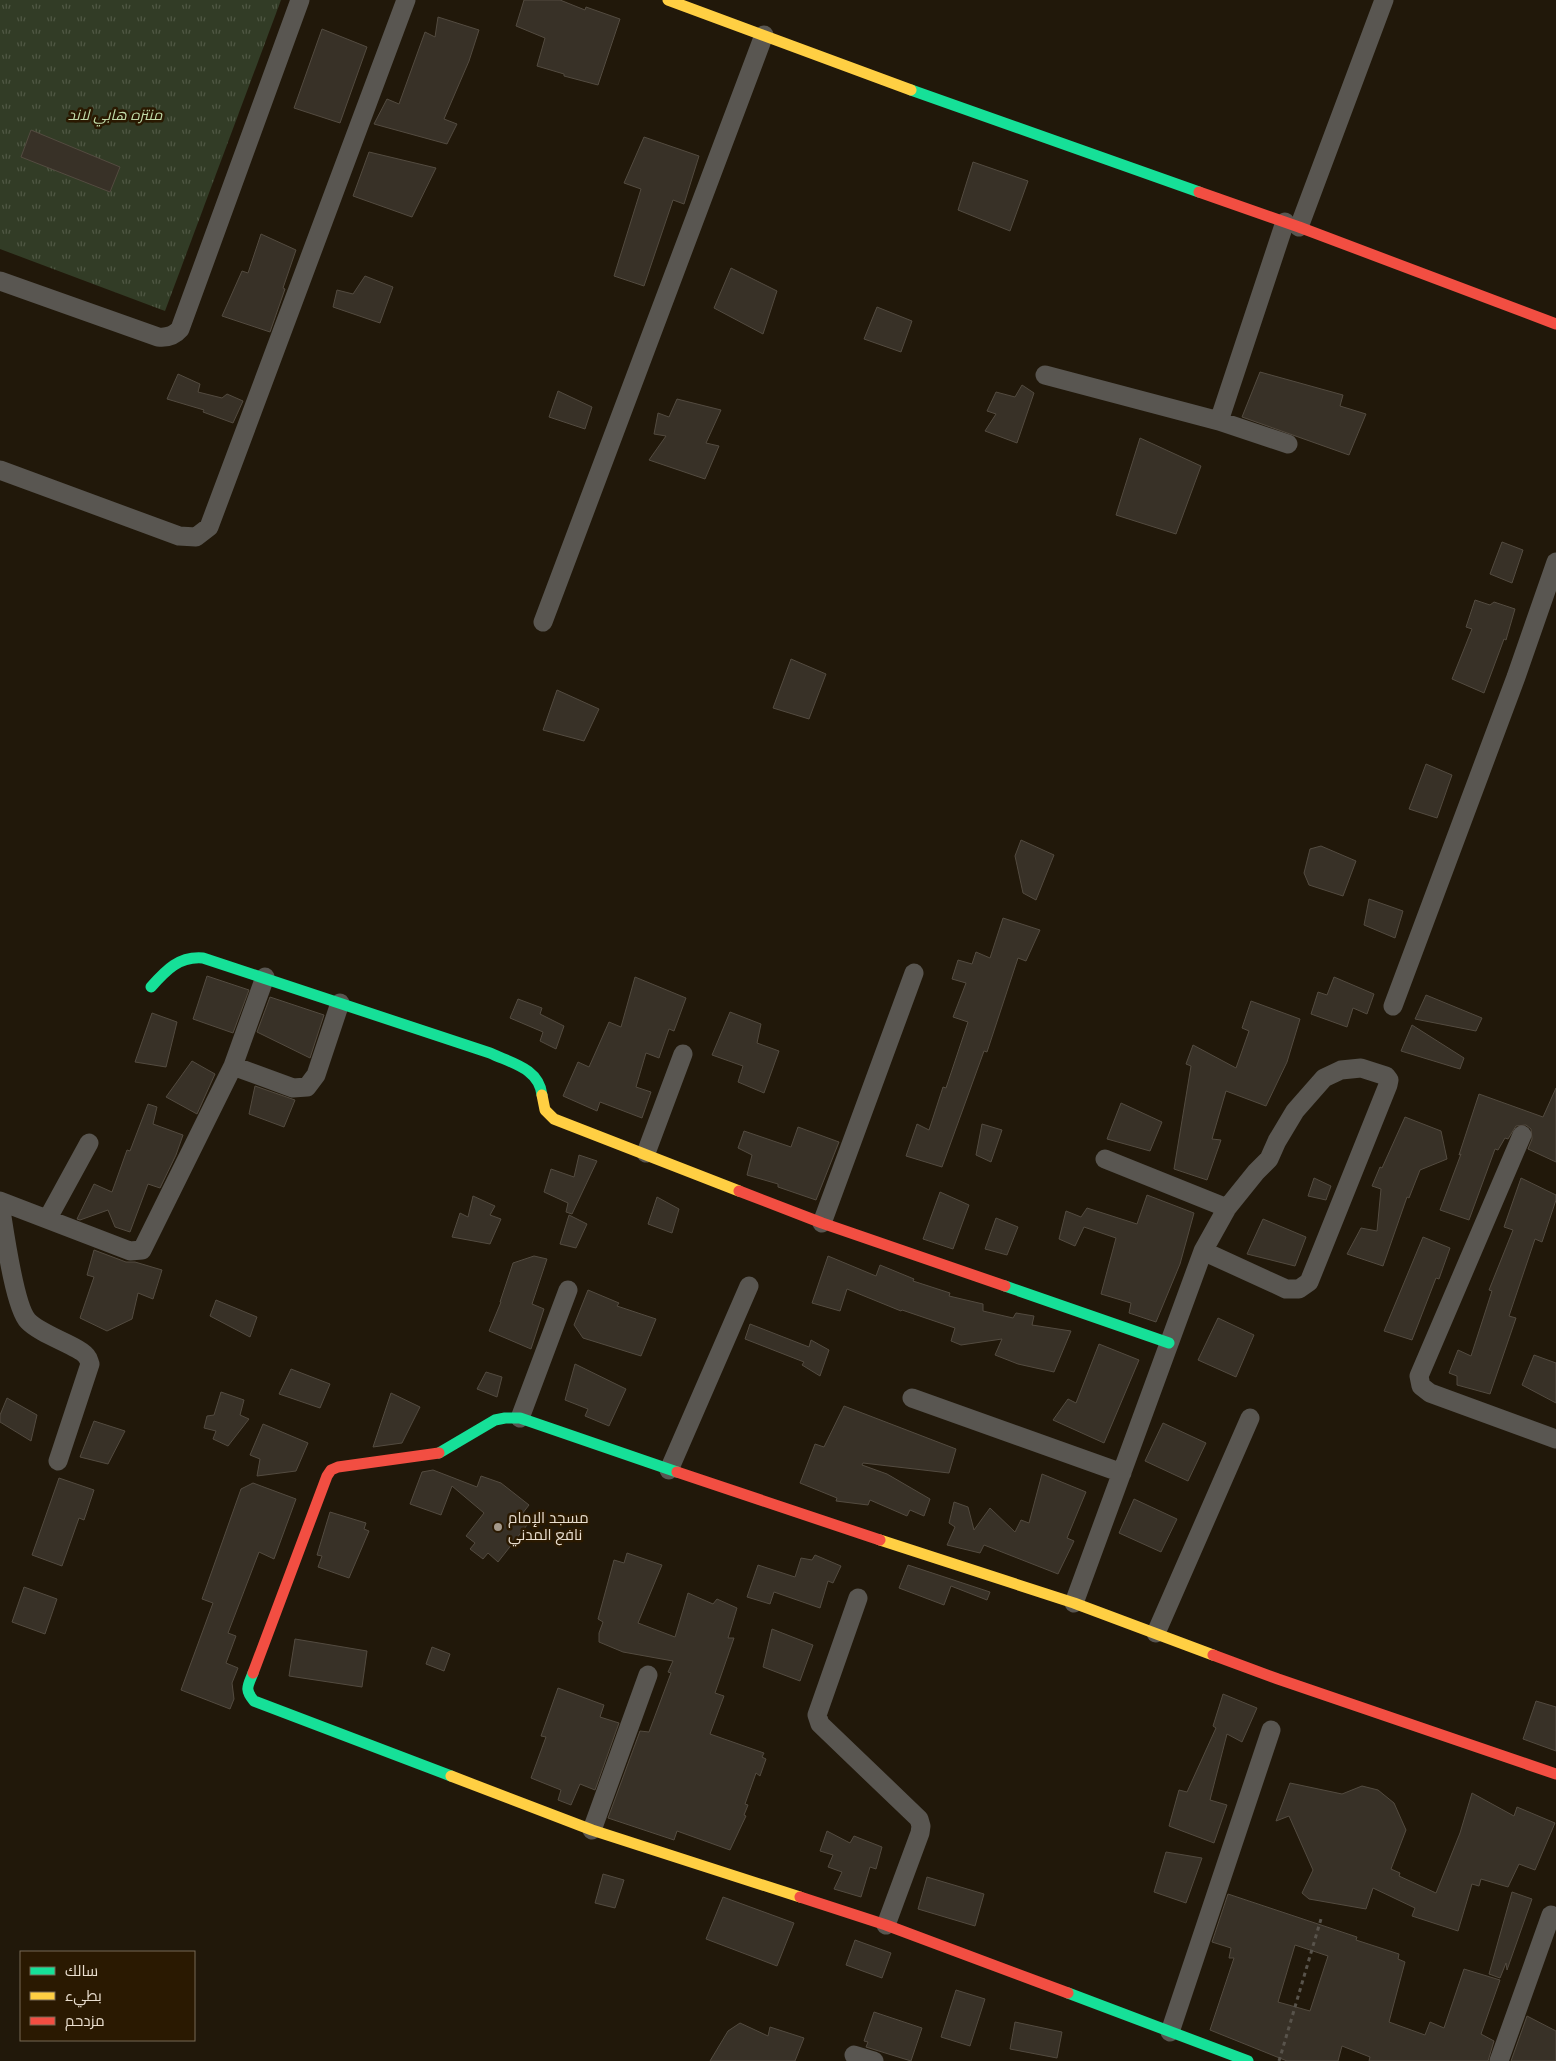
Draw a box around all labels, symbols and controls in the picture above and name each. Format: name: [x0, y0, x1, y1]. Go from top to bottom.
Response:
park label: منتزه هابي لاند: [68, 106, 163, 127]
place label: مسجد الإمام نافع المدني: [508, 1509, 589, 1547]
marker: مسجد الإمام نافع المدني: [492, 1521, 504, 1533]
legend: [20, 1951, 195, 2041]
text: سالك: [65, 1962, 98, 1980]
text: بطيء: [65, 1987, 102, 2008]
text: مزدحم: [65, 2012, 105, 2031]

